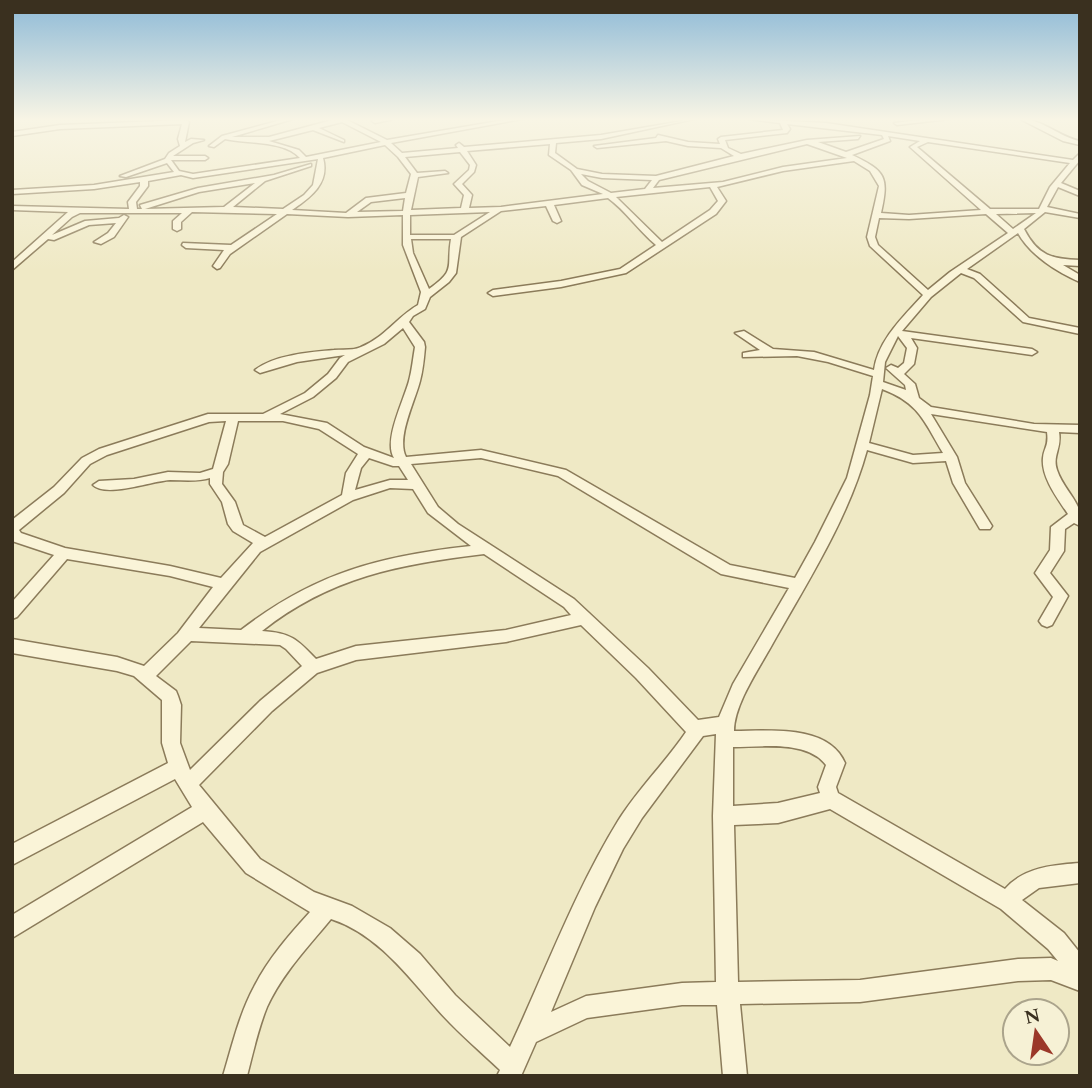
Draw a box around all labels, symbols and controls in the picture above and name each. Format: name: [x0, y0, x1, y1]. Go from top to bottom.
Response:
north arrow: [1001, 997, 1071, 1067]
text: N: [1022, 1001, 1043, 1033]

